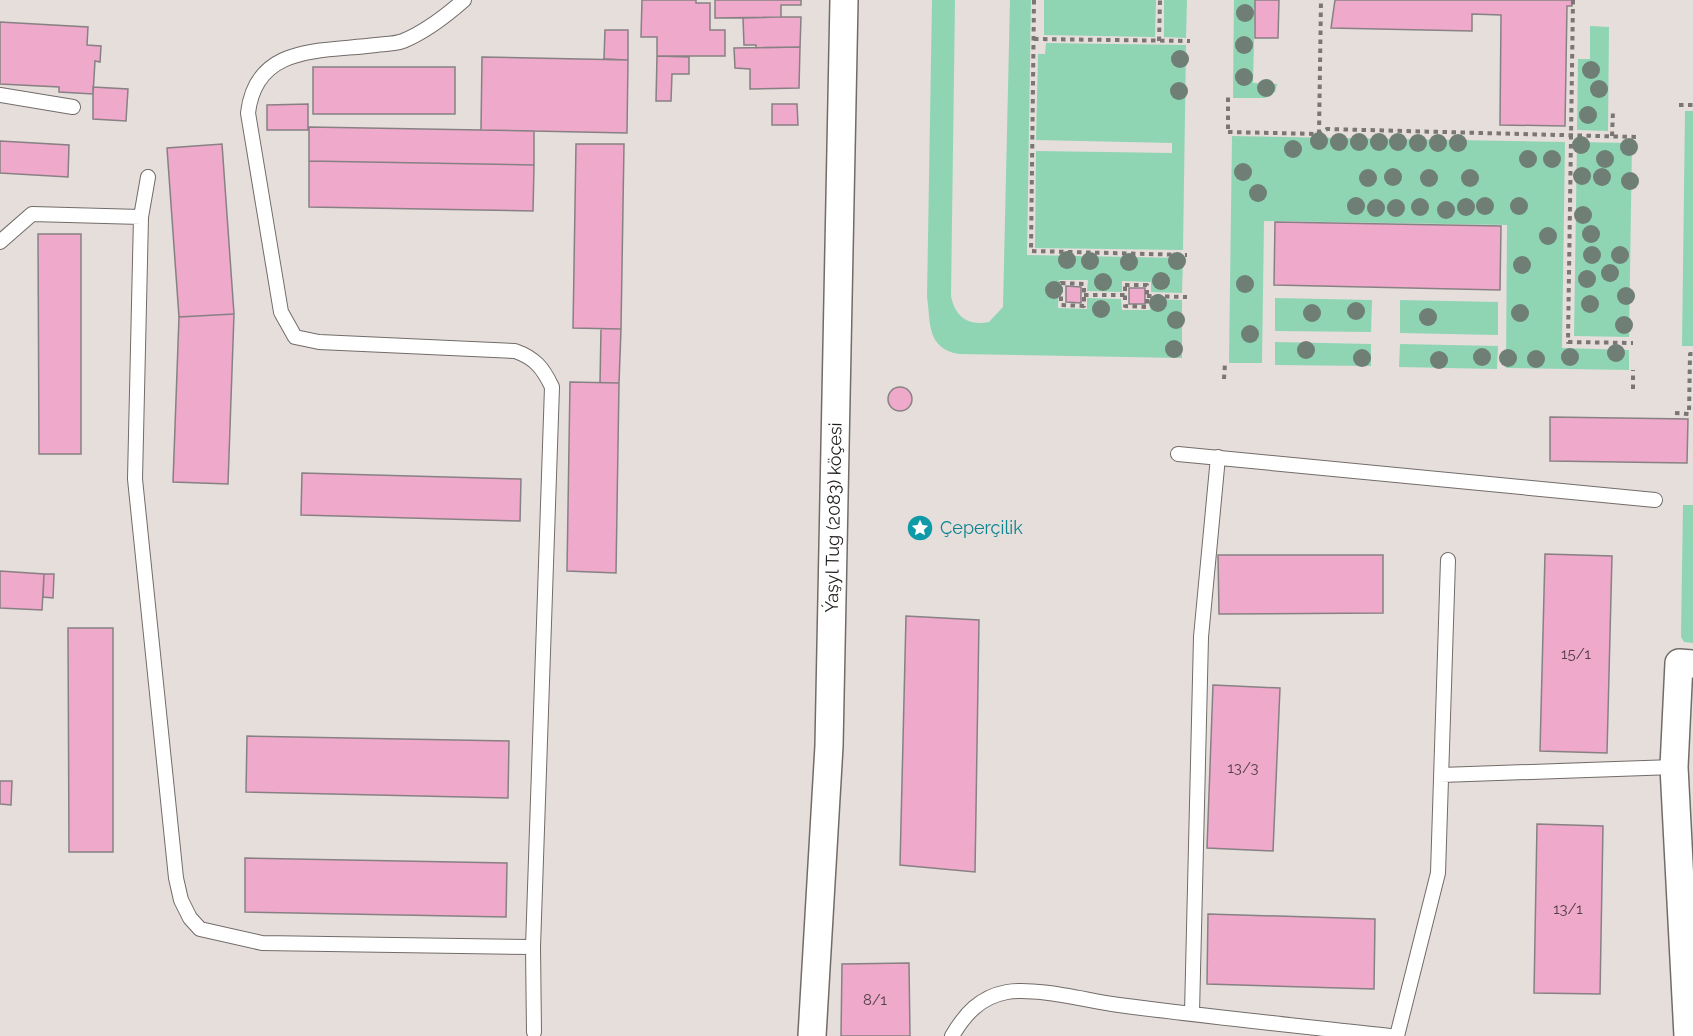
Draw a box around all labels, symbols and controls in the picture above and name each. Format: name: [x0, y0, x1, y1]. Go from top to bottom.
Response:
street label: Ýaşyl Tug (2083) köçesi: [820, 422, 846, 613]
place icon: Çeperçilik: [905, 513, 935, 543]
place label: Çeperçilik: [940, 517, 1023, 538]
house number: 15/1: [1561, 645, 1591, 663]
house number: 13/3: [1227, 759, 1259, 777]
house number: 13/1: [1553, 900, 1583, 918]
house number: 8/1: [863, 991, 888, 1009]

